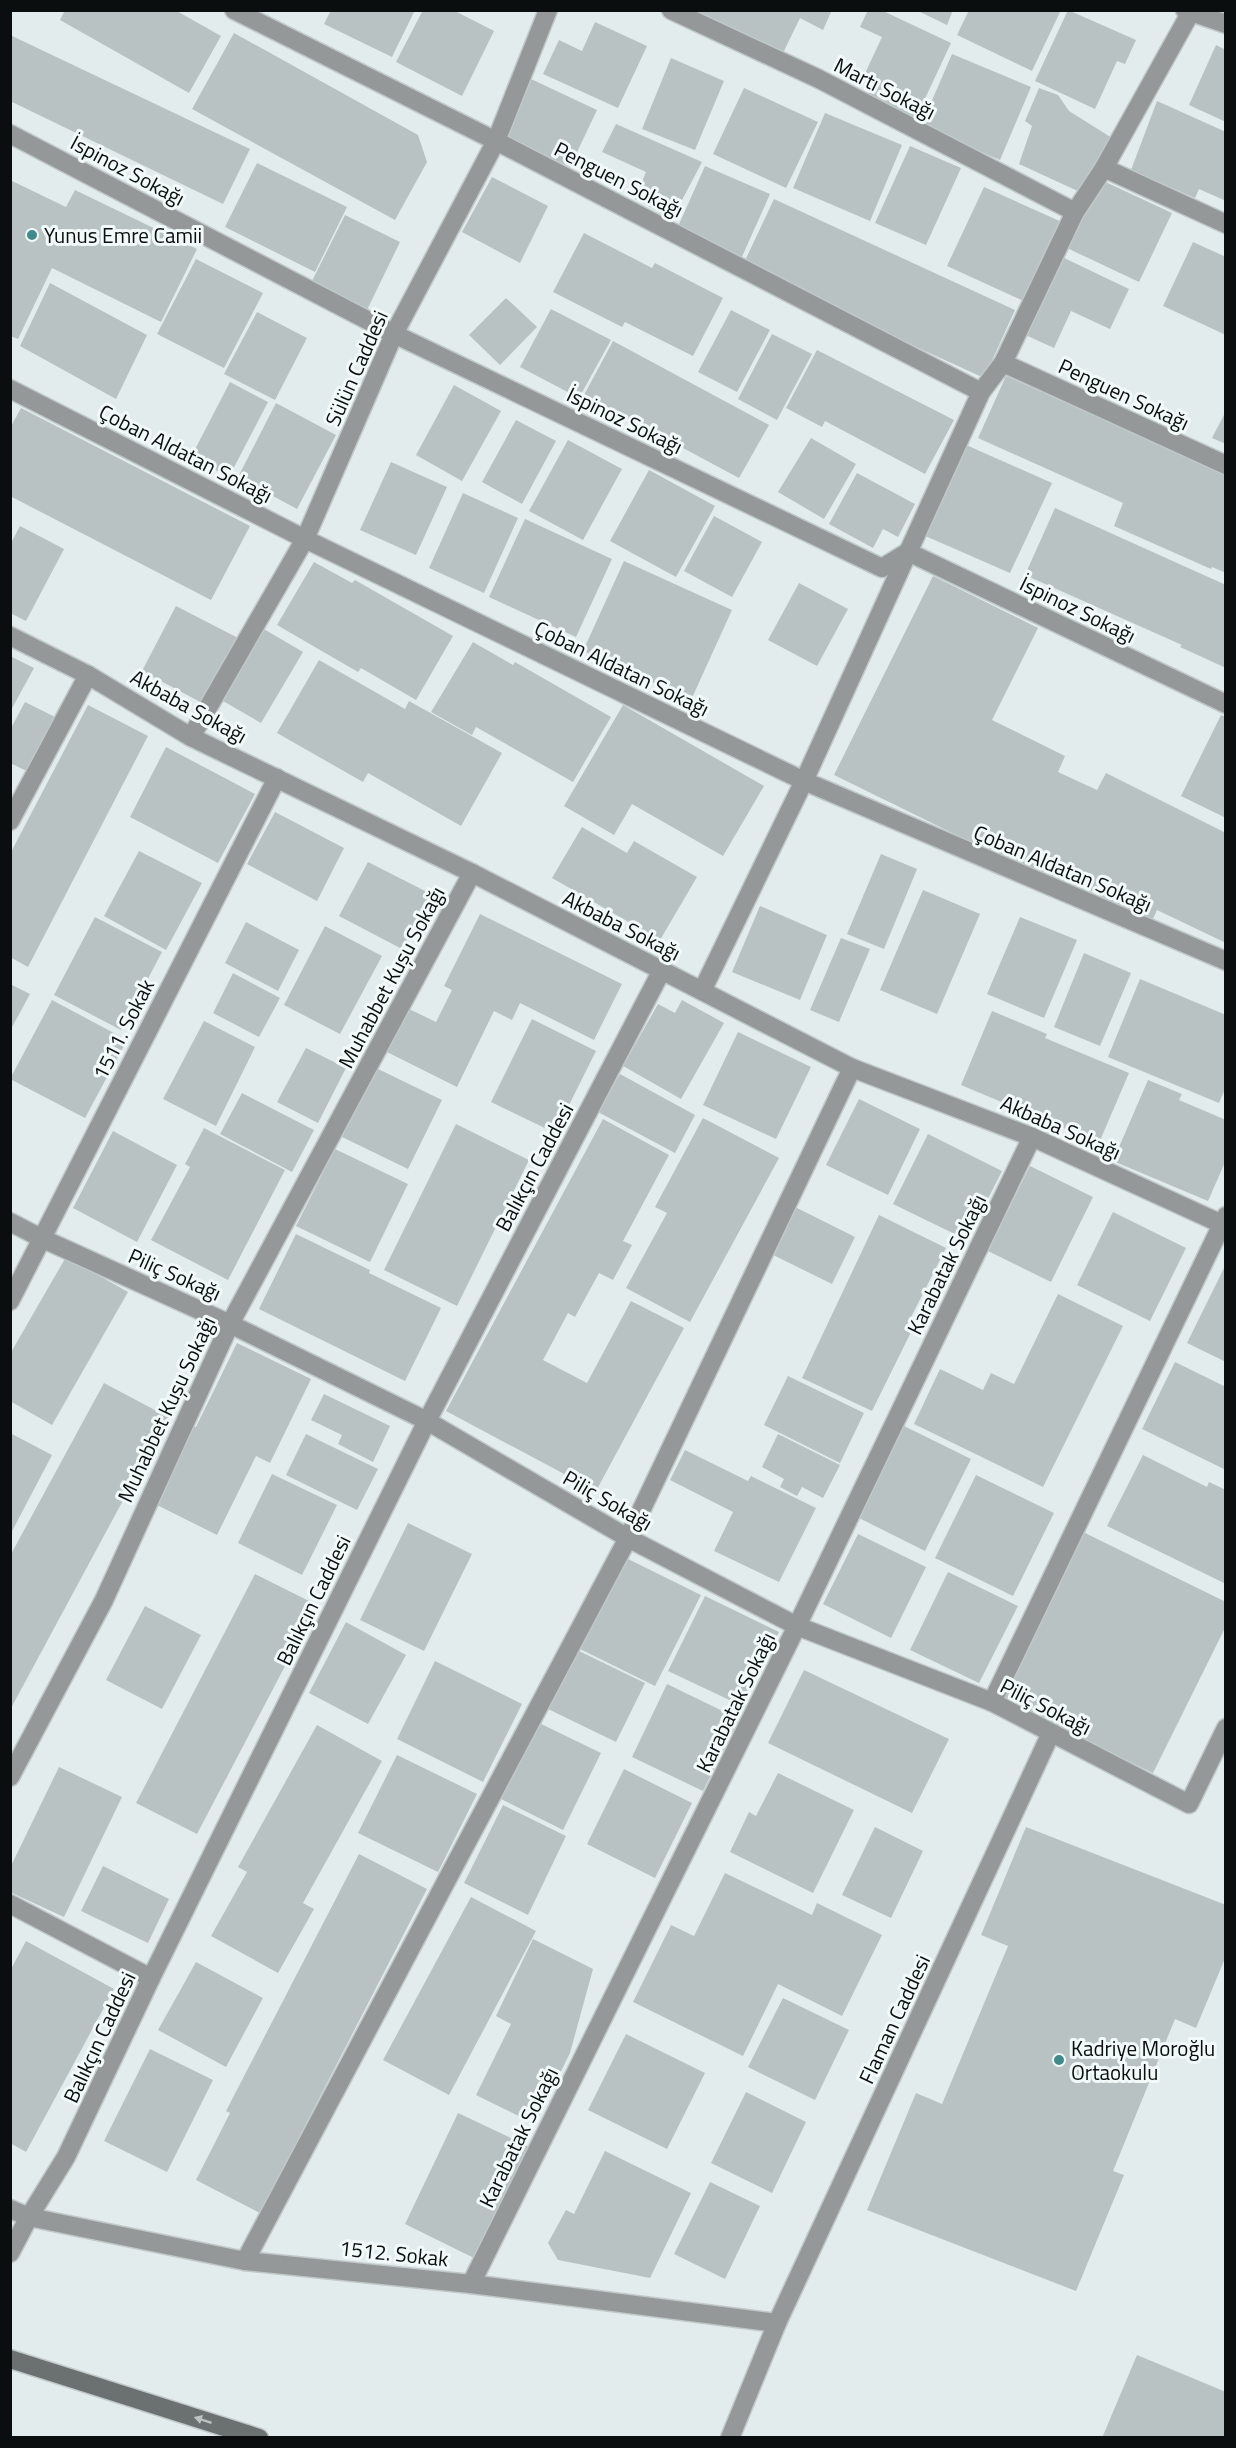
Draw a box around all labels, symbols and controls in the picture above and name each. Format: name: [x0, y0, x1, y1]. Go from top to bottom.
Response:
street label: Martı Sokağı: [829, 49, 941, 127]
street label: İspinoz Sokağı: [65, 126, 191, 214]
street label: Penguen Sokağı: [549, 133, 689, 225]
place label: Yunus Emre Camii: [44, 219, 202, 251]
marker: Yunus Emre Camii: [25, 228, 39, 242]
street label: Sülün Caddesi: [316, 305, 396, 431]
street label: Penguen Sokağı: [1053, 350, 1195, 438]
street label: İspinoz Sokağı: [562, 378, 688, 462]
street label: Çoban Aldatan Sokağı: [94, 395, 278, 511]
street label: İspinoz Sokağı: [1015, 567, 1141, 651]
street label: Çoban Aldatan Sokağı: [529, 612, 715, 724]
street label: Akbaba Sokağı: [125, 661, 253, 751]
street label: Çoban Aldatan Sokağı: [969, 816, 1157, 920]
street label: Muhabbet Kuşu Sokağı: [329, 880, 453, 1074]
street label: Akbaba Sokağı: [557, 882, 687, 968]
street label: 1511. Sokak: [84, 973, 162, 1085]
street label: Akbaba Sokağı: [996, 1086, 1126, 1168]
street label: Balıkçın Caddesi: [487, 1097, 581, 1237]
street label: Karabatak Sokağı: [898, 1188, 994, 1340]
street label: Piliç Sokağı: [123, 1239, 227, 1309]
street label: Muhabbet Kuşu Sokağı: [109, 1311, 223, 1507]
street label: Piliç Sokağı: [557, 1461, 659, 1539]
street label: Balıkçın Caddesi: [268, 1529, 358, 1671]
street label: Karabatak Sokağı: [687, 1626, 783, 1778]
street label: Piliç Sokağı: [995, 1669, 1097, 1743]
street label: Flaman Caddesi: [850, 1949, 938, 2089]
street label: Balıkçın Caddesi: [55, 1966, 143, 2108]
place label: Kadriye Moroğlu Ortaokulu: [1071, 2032, 1215, 2088]
marker: Kadriye Moroğlu Ortaokulu: [1052, 2053, 1066, 2067]
street label: Karabatak Sokağı: [470, 2061, 566, 2213]
street label: 1512. Sokak: [338, 2231, 450, 2275]
one-way arrow: [194, 2415, 212, 2424]

